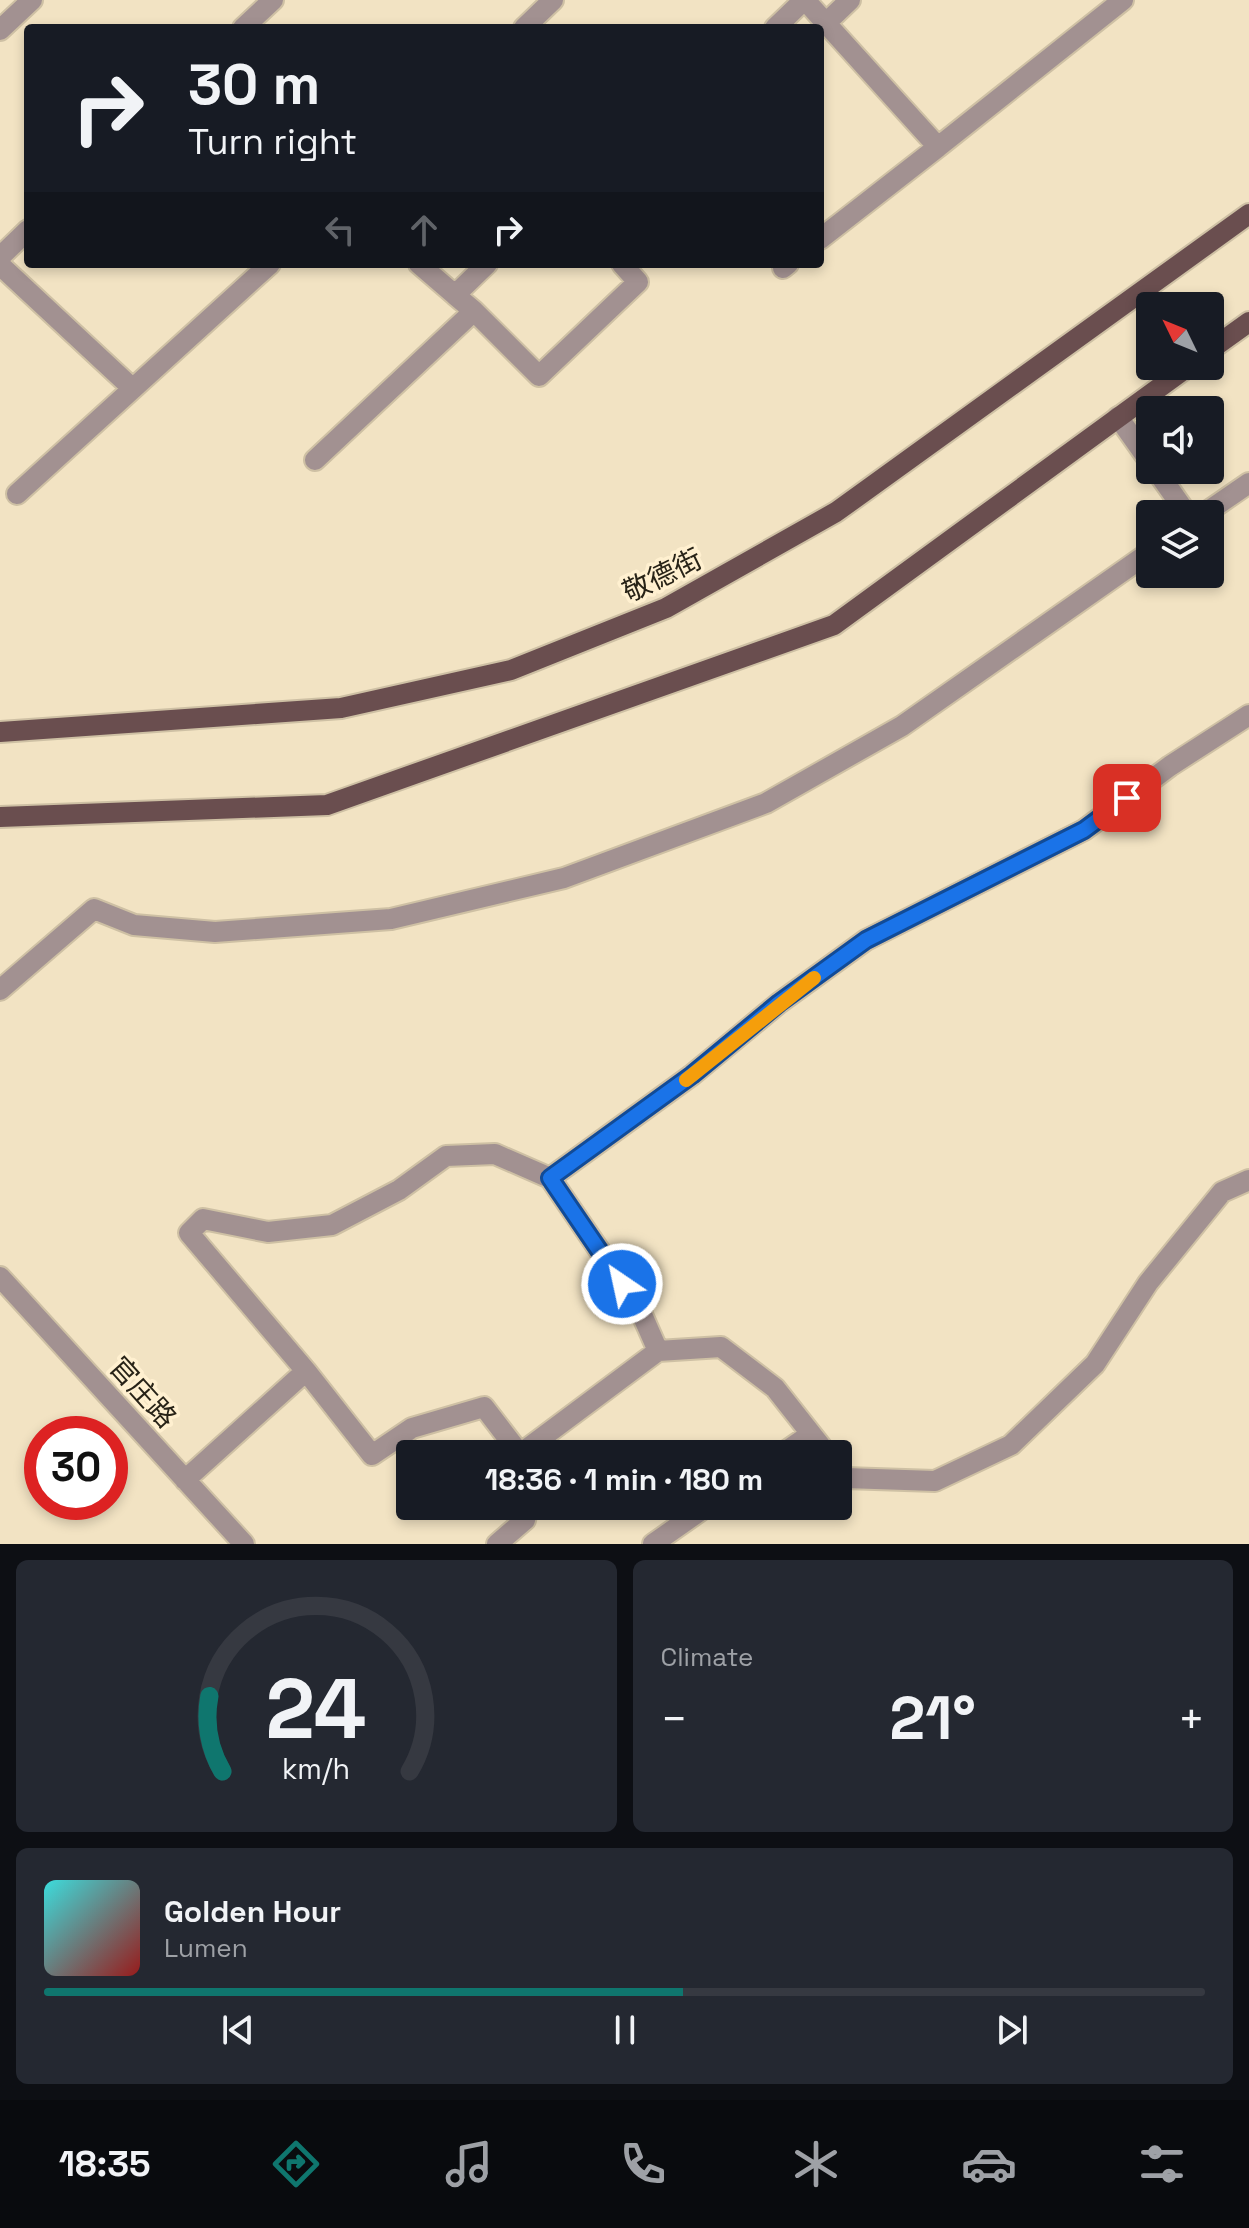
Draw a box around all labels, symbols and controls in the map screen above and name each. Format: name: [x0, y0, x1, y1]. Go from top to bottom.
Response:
text: 30 m: [188, 49, 320, 120]
icon: right: [56, 56, 160, 160]
text: Turn right: [188, 119, 357, 165]
icon: left: [318, 208, 362, 252]
icon: ahead: [402, 208, 446, 252]
icon: right: [486, 208, 530, 252]
north arrow: [1136, 292, 1224, 380]
map controls: [1136, 292, 1224, 588]
button: sound: [1136, 396, 1224, 484]
button: layers: [1136, 500, 1224, 588]
street label: 敬德街: [616, 540, 708, 610]
pin: [1093, 764, 1161, 832]
icon: arrive: [1105, 776, 1149, 820]
position arrow: [580, 1242, 664, 1326]
street label: 官庄路: [102, 1349, 184, 1435]
speed limit sign: 30: [24, 1416, 128, 1520]
text: 18:36 · 1 min · 180 m: [485, 1460, 763, 1499]
text: Climate: [661, 1640, 753, 1674]
text: 24: [266, 1656, 367, 1762]
text: 21°: [890, 1680, 976, 1757]
text: −: [661, 1691, 688, 1747]
text: +: [1178, 1691, 1205, 1747]
text: km/h: [282, 1751, 350, 1787]
text: Golden Hour: [164, 1892, 341, 1931]
text: Lumen: [164, 1931, 248, 1965]
icon: previous: [216, 2008, 260, 2052]
icon: pause: [603, 2008, 647, 2052]
icon: next: [990, 2008, 1034, 2052]
icon: directions: [268, 2136, 324, 2192]
icon: music: [441, 2136, 497, 2192]
icon: phone: [615, 2136, 671, 2192]
icon: climate: [788, 2136, 844, 2192]
icon: car: [961, 2136, 1017, 2192]
icon: filters: [1134, 2136, 1190, 2192]
text: 18:35: [59, 2141, 151, 2187]

